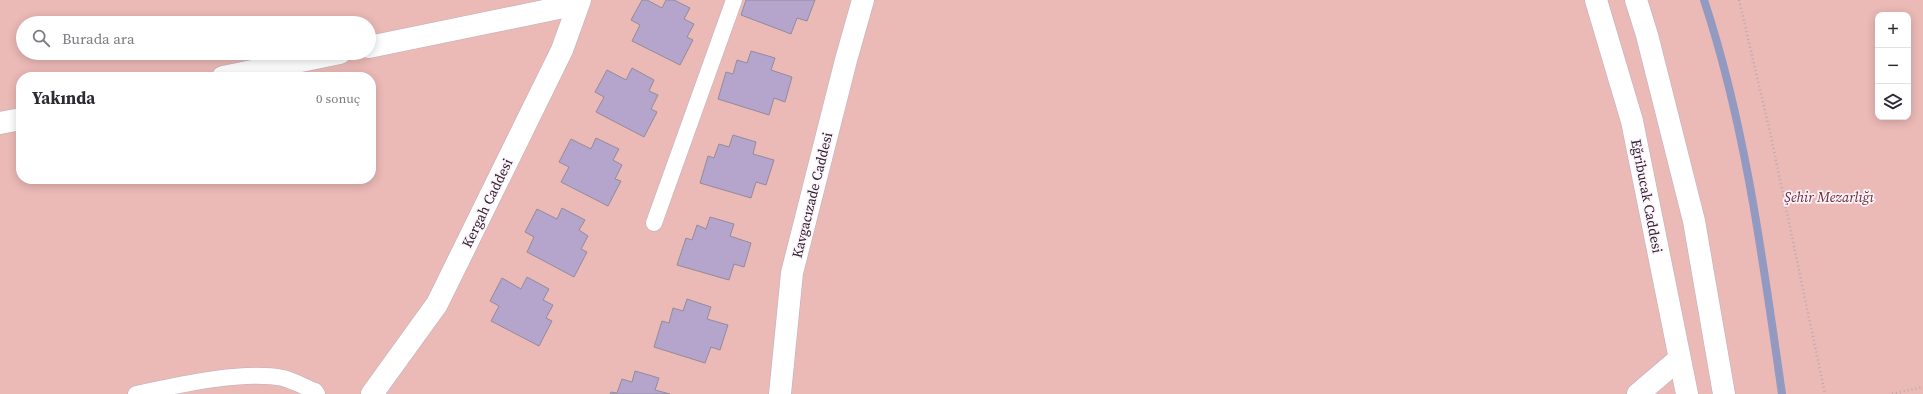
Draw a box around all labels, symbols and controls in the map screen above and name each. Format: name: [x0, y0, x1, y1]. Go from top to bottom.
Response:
map controls: [1875, 12, 1911, 120]
button: +: [1875, 12, 1911, 48]
search box: [16, 16, 376, 60]
icon: search: [30, 27, 52, 49]
text: Burada ara: [62, 28, 135, 49]
button: −: [1875, 48, 1911, 84]
button: layers: [1875, 84, 1911, 120]
text: Yakında: [32, 86, 95, 110]
text: 0 sonuç: [316, 90, 360, 107]
street label: Kavgacızade Caddesi: [787, 130, 837, 260]
street label: Eğribucak Caddesi: [1626, 137, 1668, 255]
street label: Kergah Caddesi: [457, 155, 517, 251]
park label: Şehir Mezarlığı: [1784, 187, 1875, 207]

